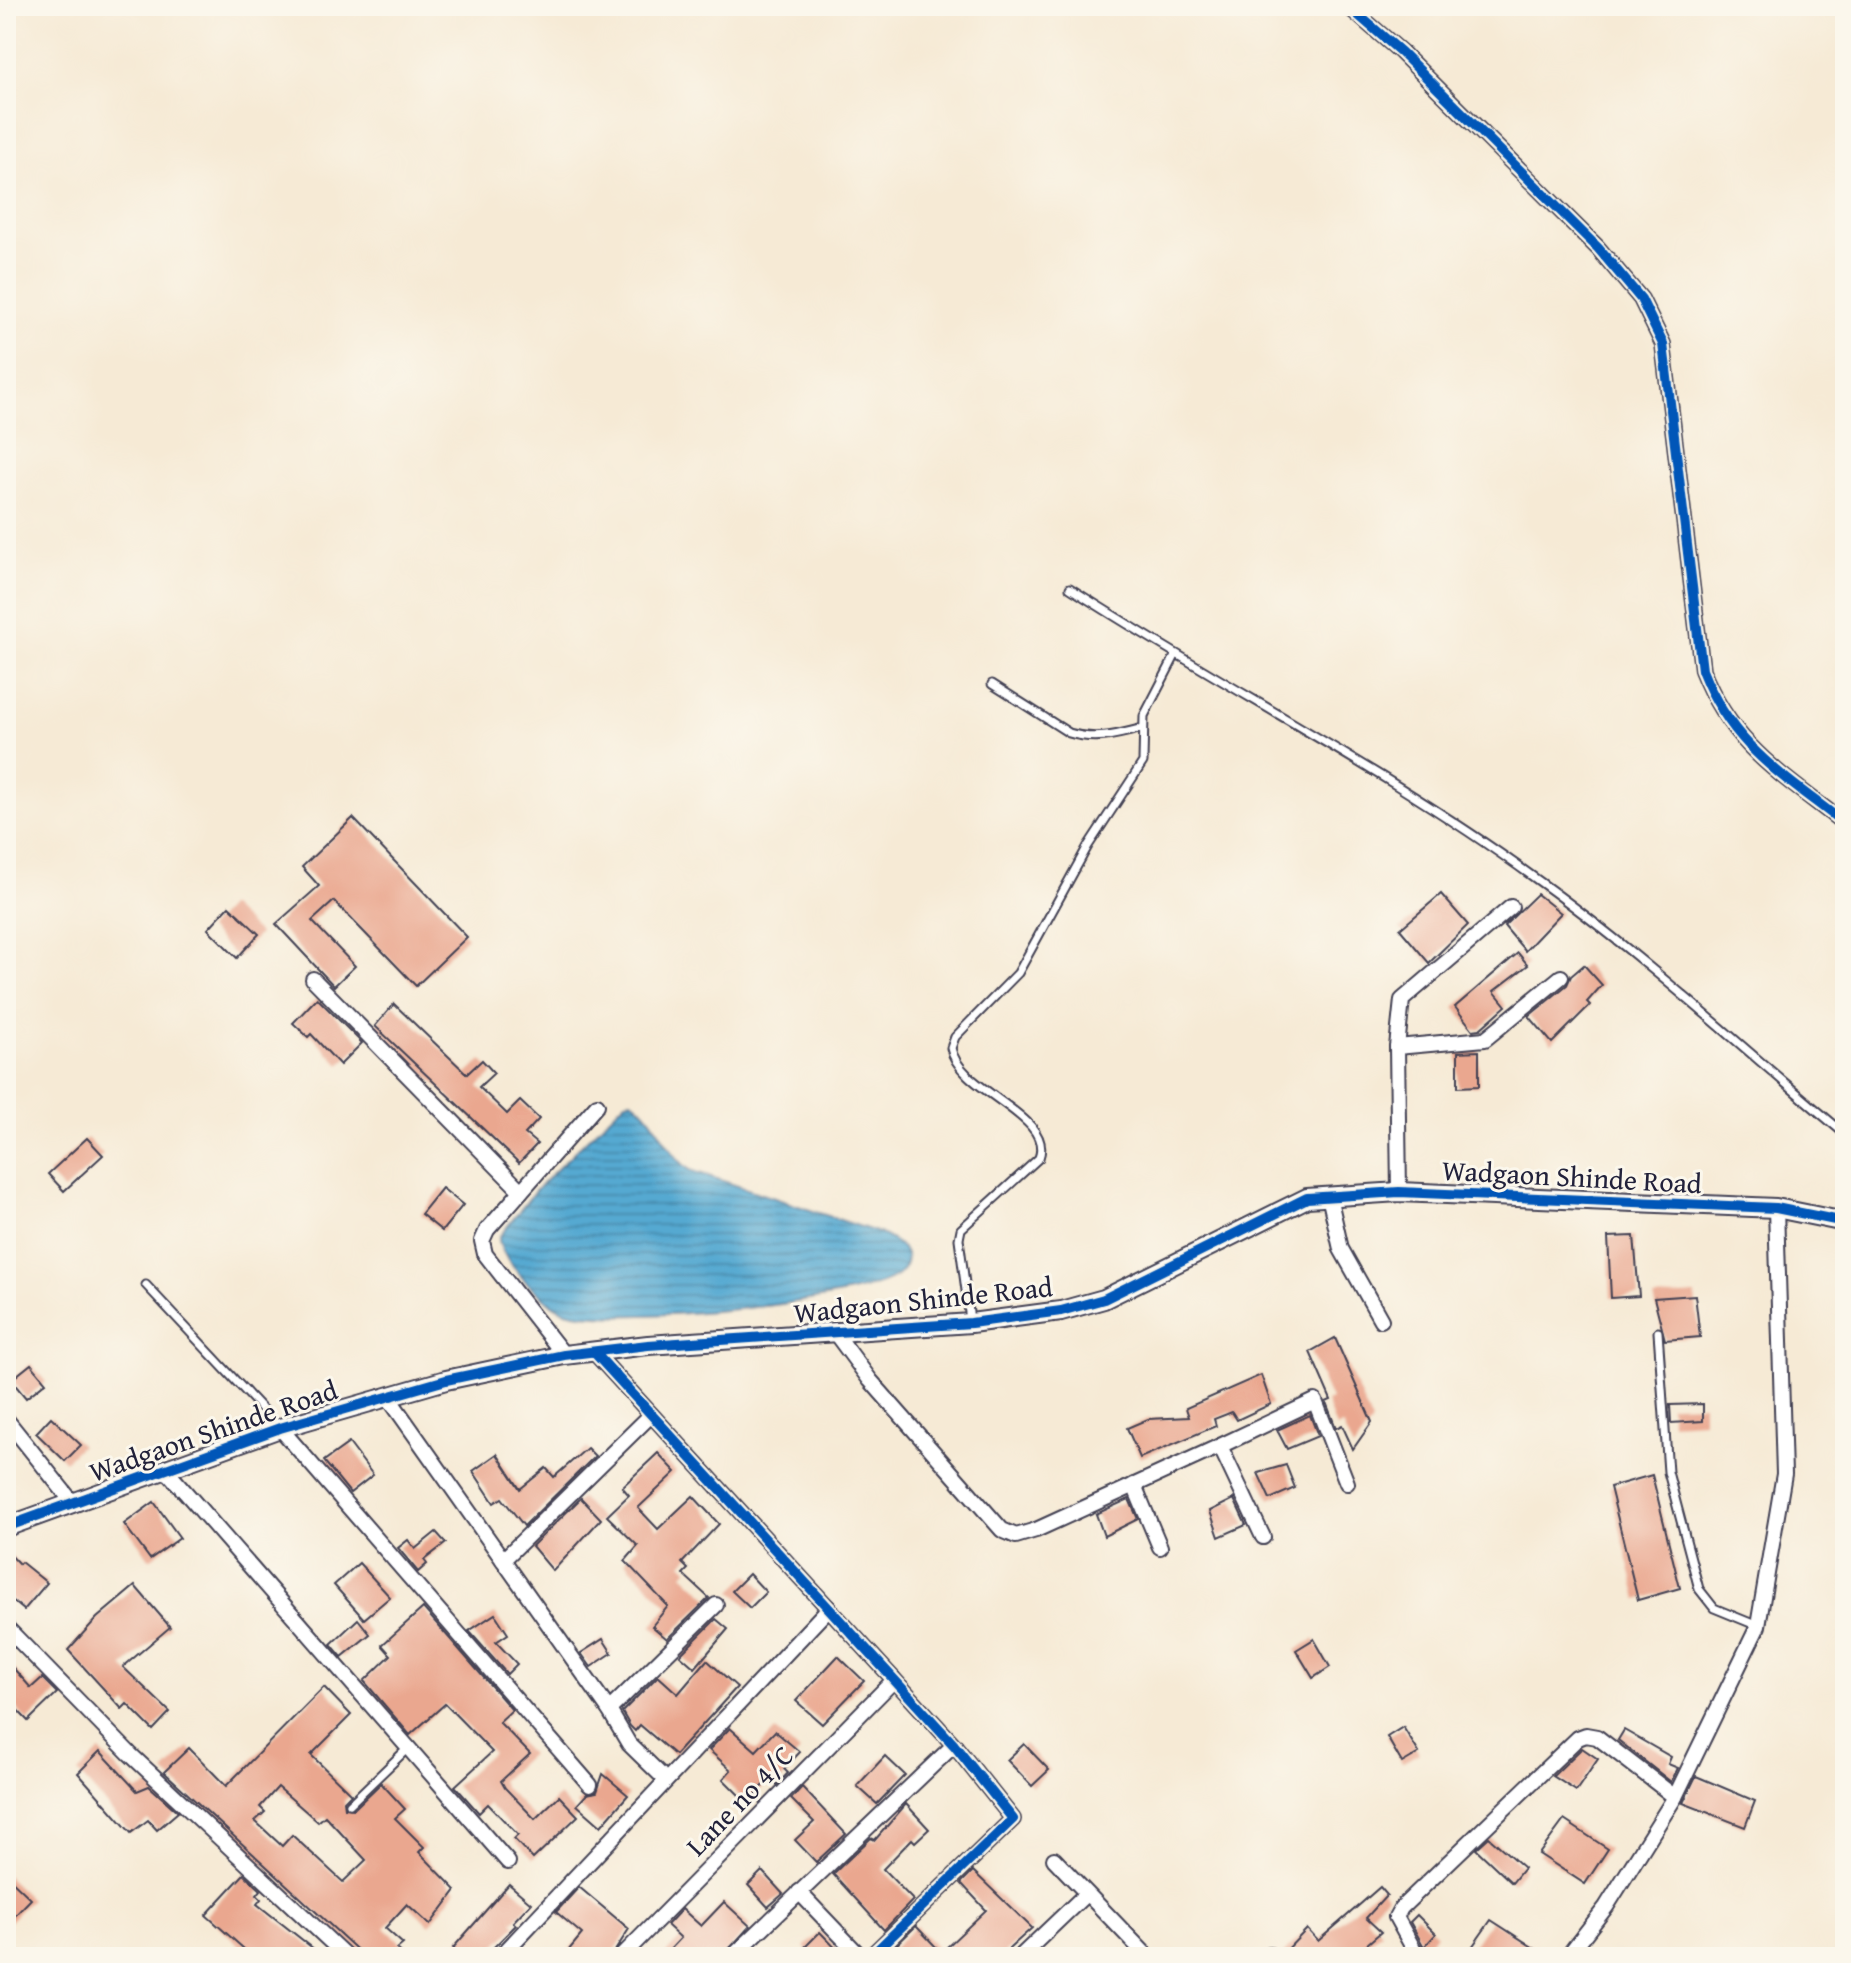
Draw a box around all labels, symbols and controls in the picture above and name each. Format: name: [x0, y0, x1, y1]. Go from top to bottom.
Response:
street label: Wadgaon Shinde Road: [1441, 1149, 1703, 1203]
street label: Wadgaon Shinde Road: [792, 1265, 1055, 1333]
street label: Wadgaon Shinde Road: [83, 1368, 343, 1492]
street label: Lane no 4/C: [676, 1735, 802, 1865]

